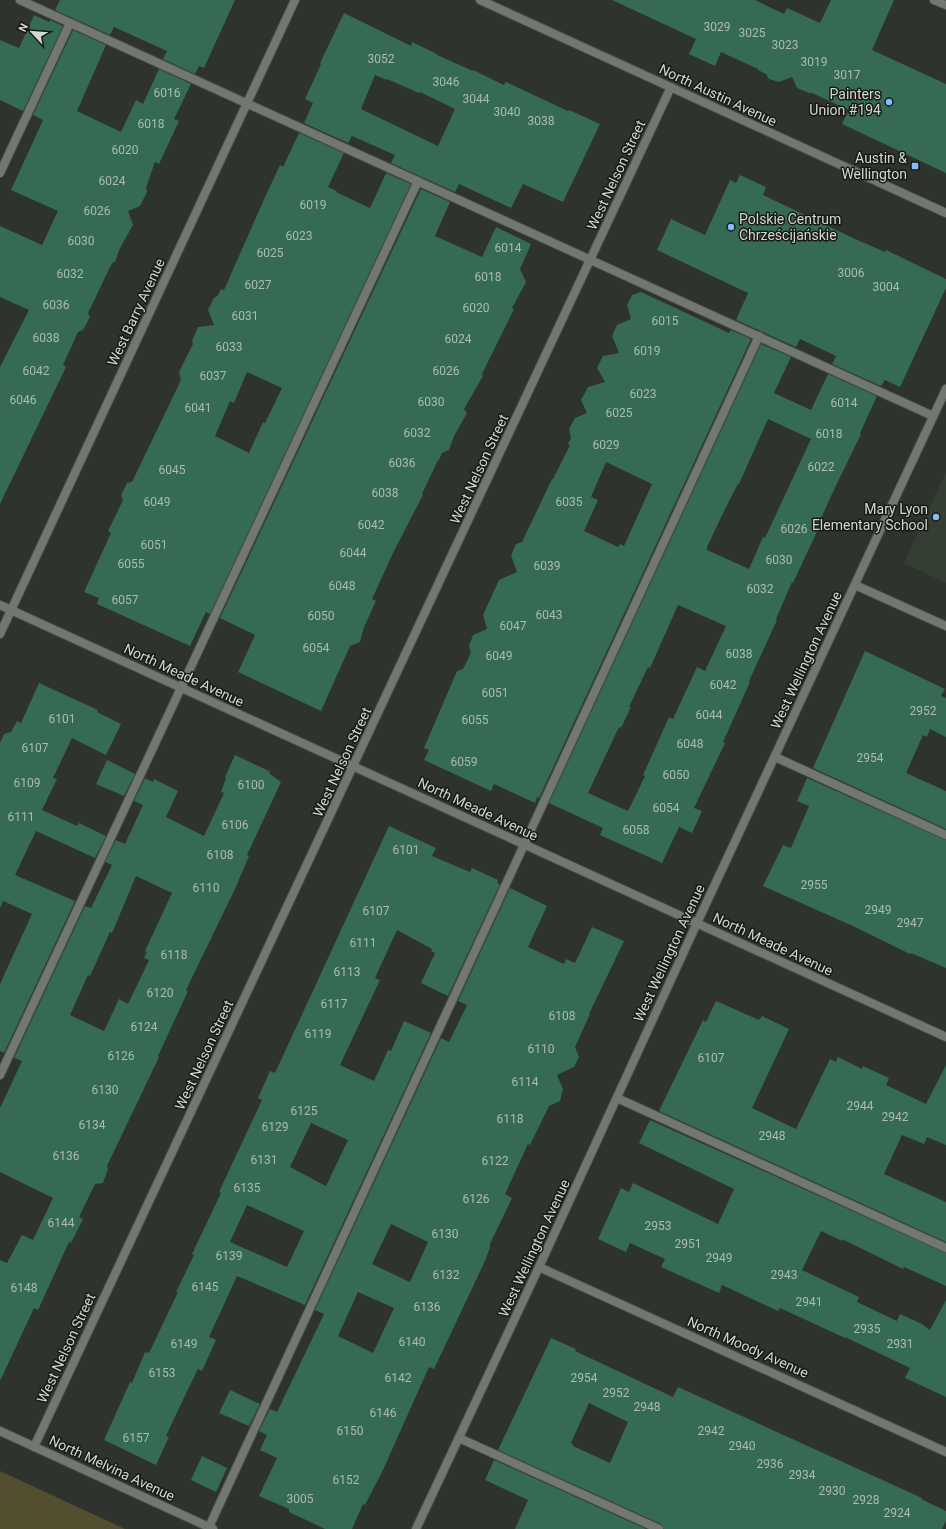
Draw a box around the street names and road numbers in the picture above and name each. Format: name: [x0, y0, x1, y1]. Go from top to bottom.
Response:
street label: North Austin Avenue: [657, 61, 779, 129]
street label: West Nelson Street: [584, 117, 649, 232]
street label: West Barry Avenue: [104, 256, 168, 368]
street label: West Nelson Street: [447, 411, 512, 526]
street label: West Wellington Avenue: [767, 589, 845, 731]
street label: North Meade Avenue: [121, 640, 247, 710]
street label: West Nelson Street: [310, 704, 375, 819]
street label: North Meade Avenue: [415, 774, 541, 844]
street label: West Wellington Avenue: [630, 882, 708, 1024]
street label: North Meade Avenue: [710, 909, 836, 979]
street label: West Nelson Street: [172, 997, 237, 1112]
street label: West Wellington Avenue: [495, 1177, 573, 1319]
street label: West Nelson Street: [34, 1290, 99, 1405]
street label: North Moody Avenue: [685, 1313, 811, 1381]
street label: North Melvina Avenue: [47, 1432, 177, 1504]

